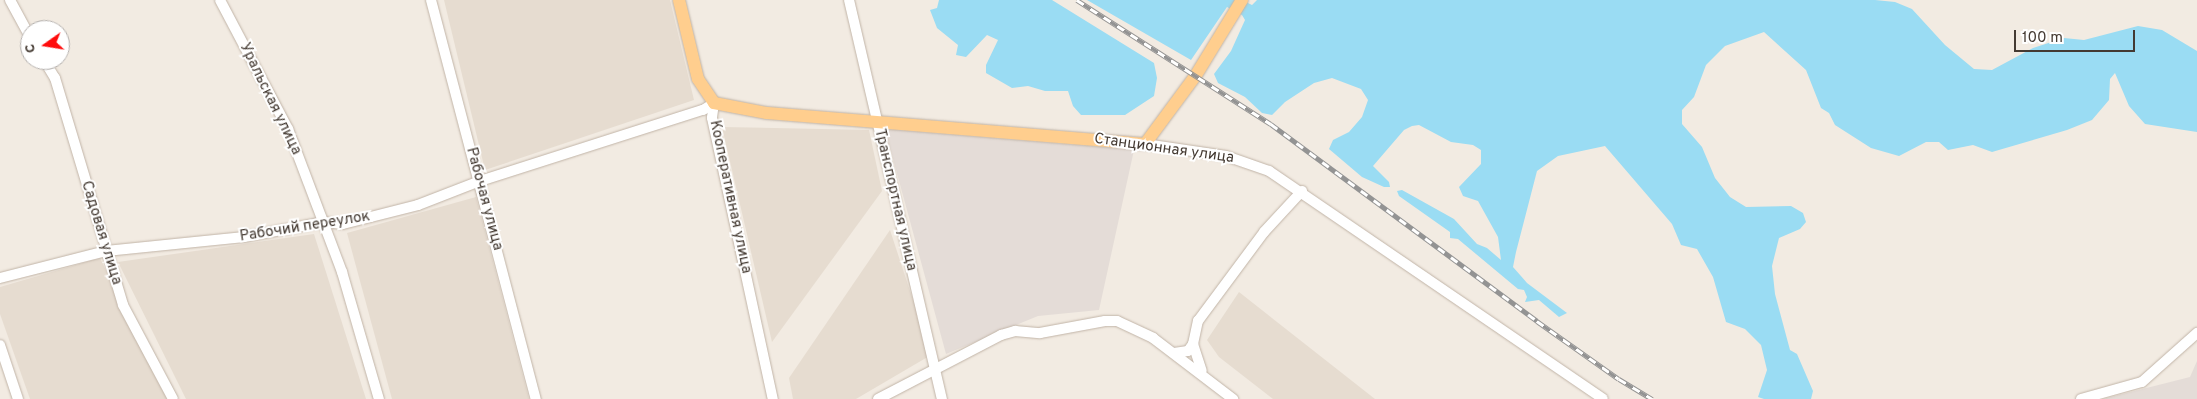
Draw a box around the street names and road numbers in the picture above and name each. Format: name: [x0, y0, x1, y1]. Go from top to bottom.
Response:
street label: Уральская улица: [235, 40, 305, 158]
street label: Кооперативная улица: [705, 119, 755, 275]
street label: Транспортная улица: [870, 127, 920, 273]
street label: Станционная улица: [1093, 130, 1235, 168]
street label: Рабочая улица: [462, 146, 506, 252]
street label: Садовая улица: [77, 179, 125, 287]
street label: Рабочий переулок: [239, 208, 371, 246]

